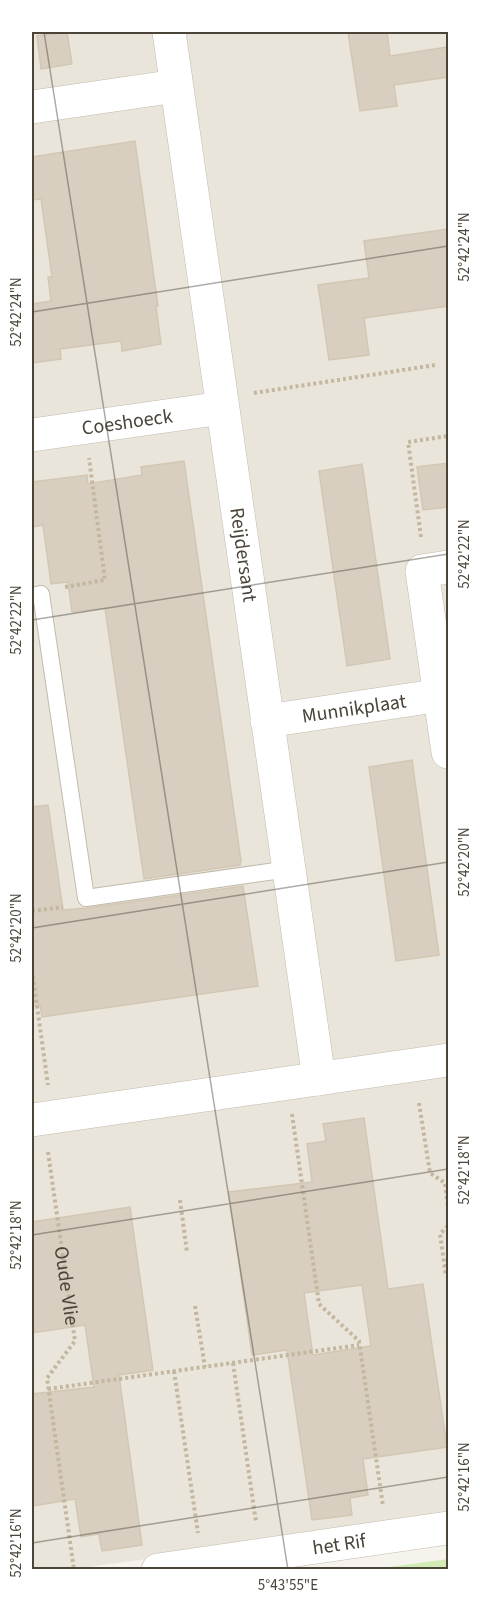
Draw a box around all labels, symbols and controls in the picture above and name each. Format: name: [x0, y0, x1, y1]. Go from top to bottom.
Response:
text: 52°42'24"N: [454, 212, 475, 282]
text: 52°42'24"N: [6, 277, 27, 347]
street label: Coeshoeck: [80, 402, 174, 443]
street label: Reijdersant: [222, 506, 264, 604]
text: 52°42'22"N: [454, 519, 475, 589]
text: 52°42'22"N: [6, 585, 27, 655]
street label: Munnikplaat: [300, 687, 408, 731]
text: 52°42'20"N: [454, 827, 475, 897]
text: 52°42'20"N: [6, 893, 27, 963]
text: 52°42'18"N: [454, 1135, 475, 1205]
text: 52°42'18"N: [6, 1200, 27, 1270]
street label: Oude Vlie: [47, 1244, 86, 1327]
text: 52°42'16"N: [454, 1442, 475, 1512]
text: 52°42'16"N: [6, 1508, 27, 1578]
street label: het Rif: [311, 1527, 369, 1562]
text: 5°43'55"E: [258, 1575, 318, 1596]

